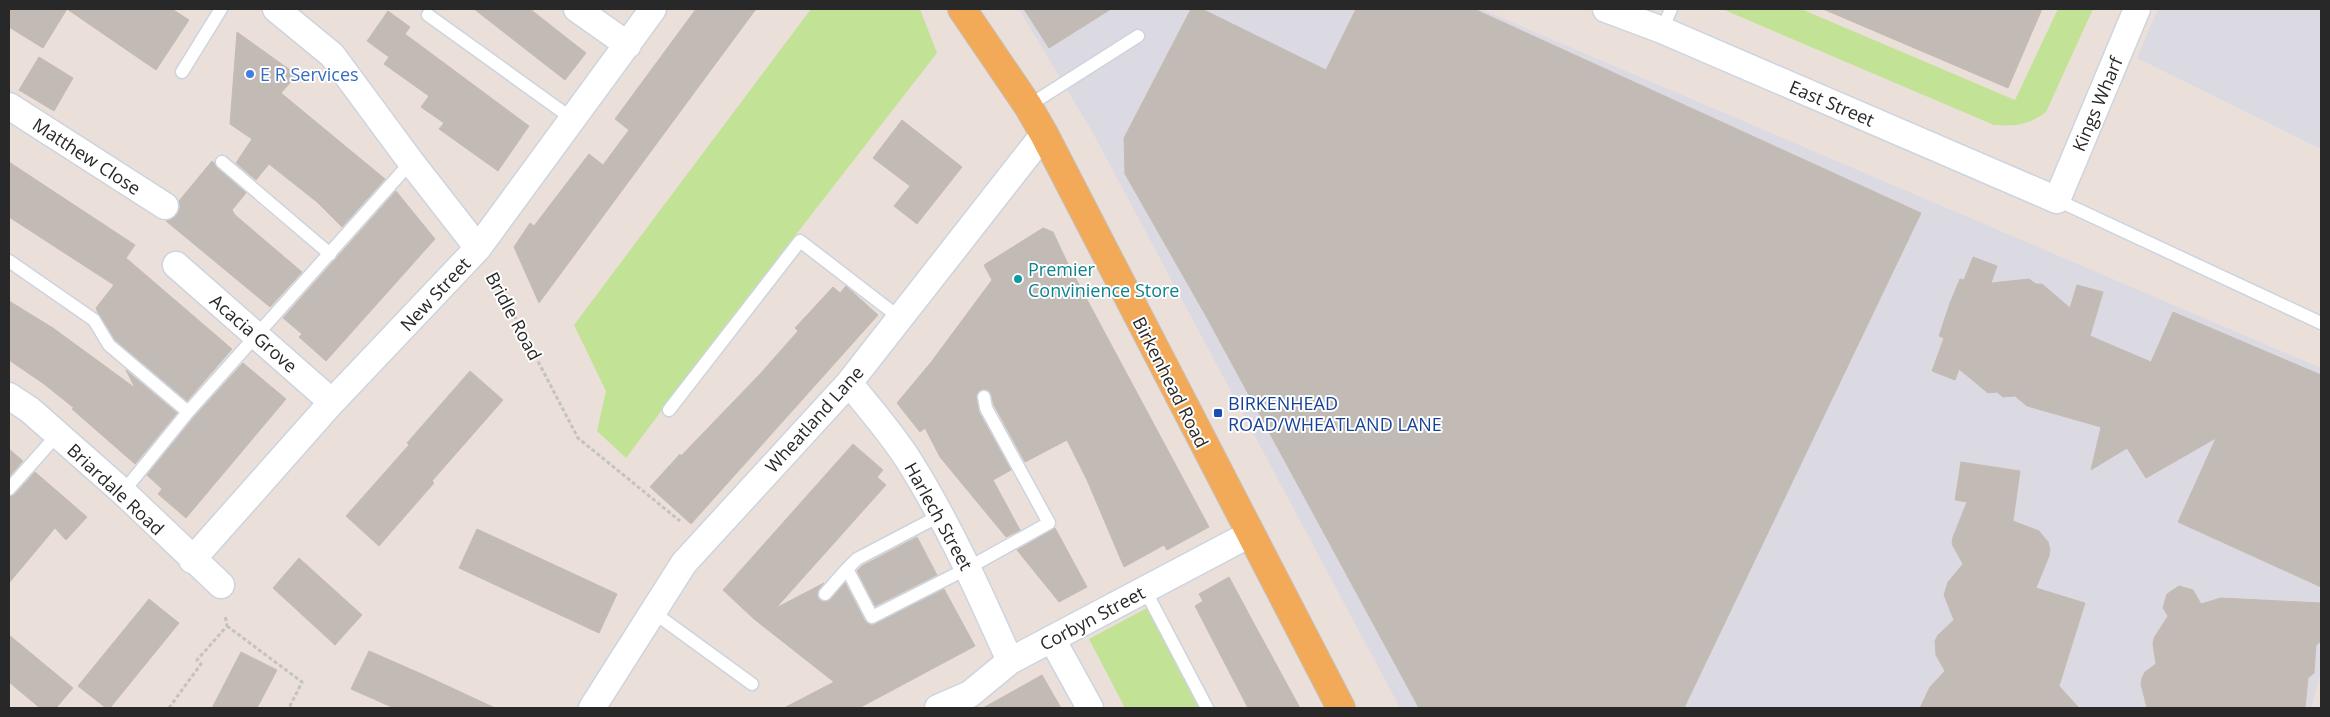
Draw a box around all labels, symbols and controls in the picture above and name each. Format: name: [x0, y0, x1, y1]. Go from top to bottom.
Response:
street label: Kings Wharf: [2066, 52, 2128, 155]
place label: E R Services: [260, 62, 359, 86]
marker: E R Services: [244, 68, 256, 80]
street label: East Street: [1786, 74, 1878, 132]
street label: Matthew Close: [28, 112, 146, 200]
street label: New Street: [395, 252, 475, 336]
place label: Premier Convinience Store: [1028, 257, 1179, 302]
street label: Bridle Road: [481, 268, 547, 364]
marker: Premier Convinience Store: [1012, 273, 1024, 285]
street label: Acacia Grove: [205, 288, 303, 378]
street label: Birkenhead Road: [1128, 312, 1214, 452]
street label: Wheatland Lane: [760, 360, 868, 478]
place label: BIRKENHEAD ROAD/WHEATLAND LANE: [1228, 391, 1442, 436]
marker: BIRKENHEAD ROAD/WHEATLAND LANE: [1212, 407, 1224, 419]
street label: Briardale Road: [62, 438, 170, 540]
street label: Harlech Street: [899, 458, 979, 574]
street label: Corbyn Street: [1035, 580, 1149, 656]

